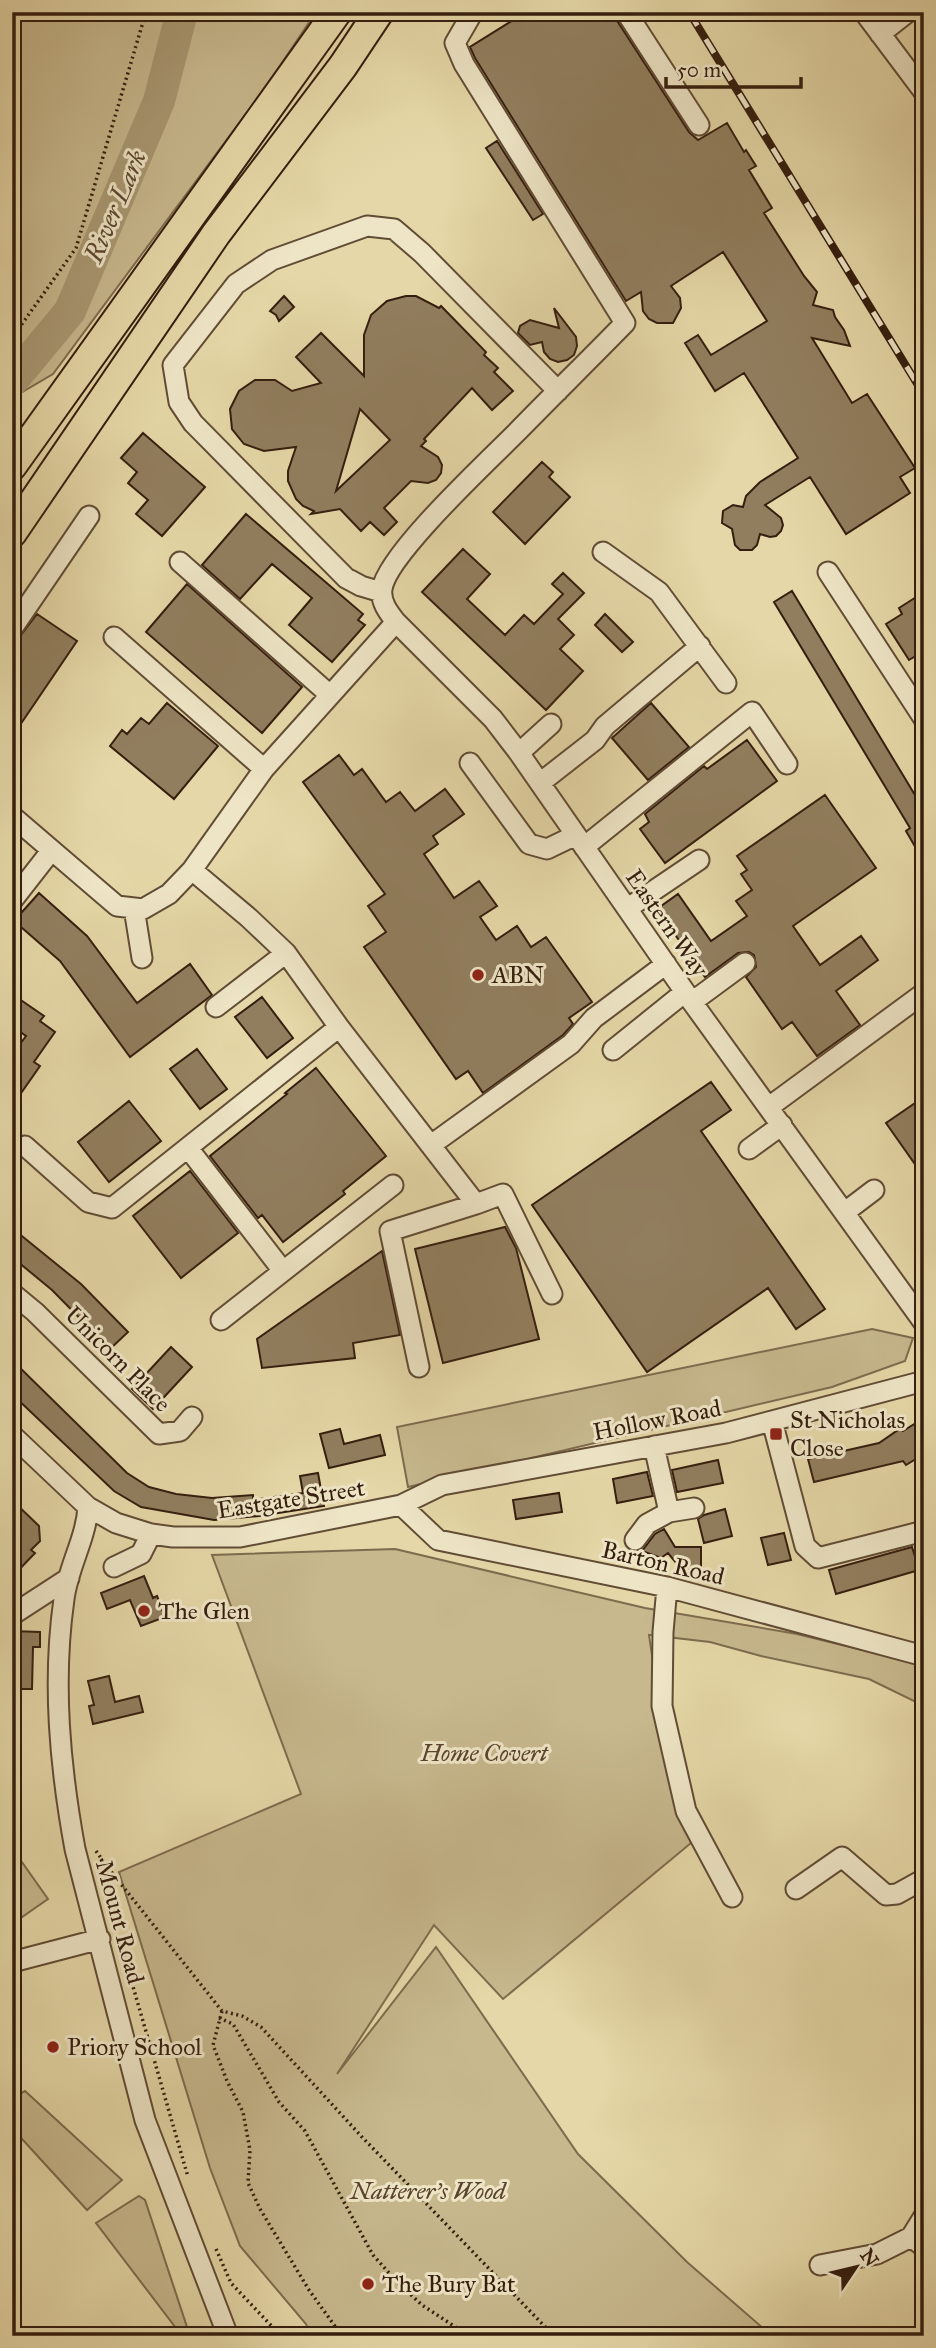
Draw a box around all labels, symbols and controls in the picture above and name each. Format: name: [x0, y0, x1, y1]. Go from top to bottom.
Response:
scale bar: [666, 46, 801, 90]
text: 50 m: [677, 57, 722, 83]
water label: River Lark: [77, 145, 153, 268]
street label: Eastern Way: [619, 863, 715, 983]
place label: ABN: [491, 960, 544, 990]
marker: ABN: [470, 967, 486, 983]
street label: Unicorn Place: [59, 1300, 177, 1418]
street label: Hollow Road: [590, 1393, 724, 1447]
place label: St Nicholas Close: [790, 1405, 905, 1463]
marker: St Nicholas Close: [768, 1426, 784, 1442]
street label: Eastgate Street: [215, 1472, 368, 1525]
street label: Barton Road: [599, 1534, 727, 1592]
place label: The Glen: [158, 1596, 250, 1626]
marker: The Glen: [136, 1603, 152, 1619]
park label: Home Covert: [420, 1738, 549, 1768]
street label: Mount Road: [89, 1857, 151, 1987]
place label: Priory School: [67, 2032, 202, 2062]
marker: Priory School: [45, 2039, 61, 2055]
park label: Natterer's Wood: [348, 2176, 507, 2206]
north arrow: [820, 2232, 890, 2302]
text: N: [855, 2244, 884, 2271]
place label: The Bury Bat: [382, 2269, 516, 2299]
marker: The Bury Bat: [360, 2276, 376, 2292]

